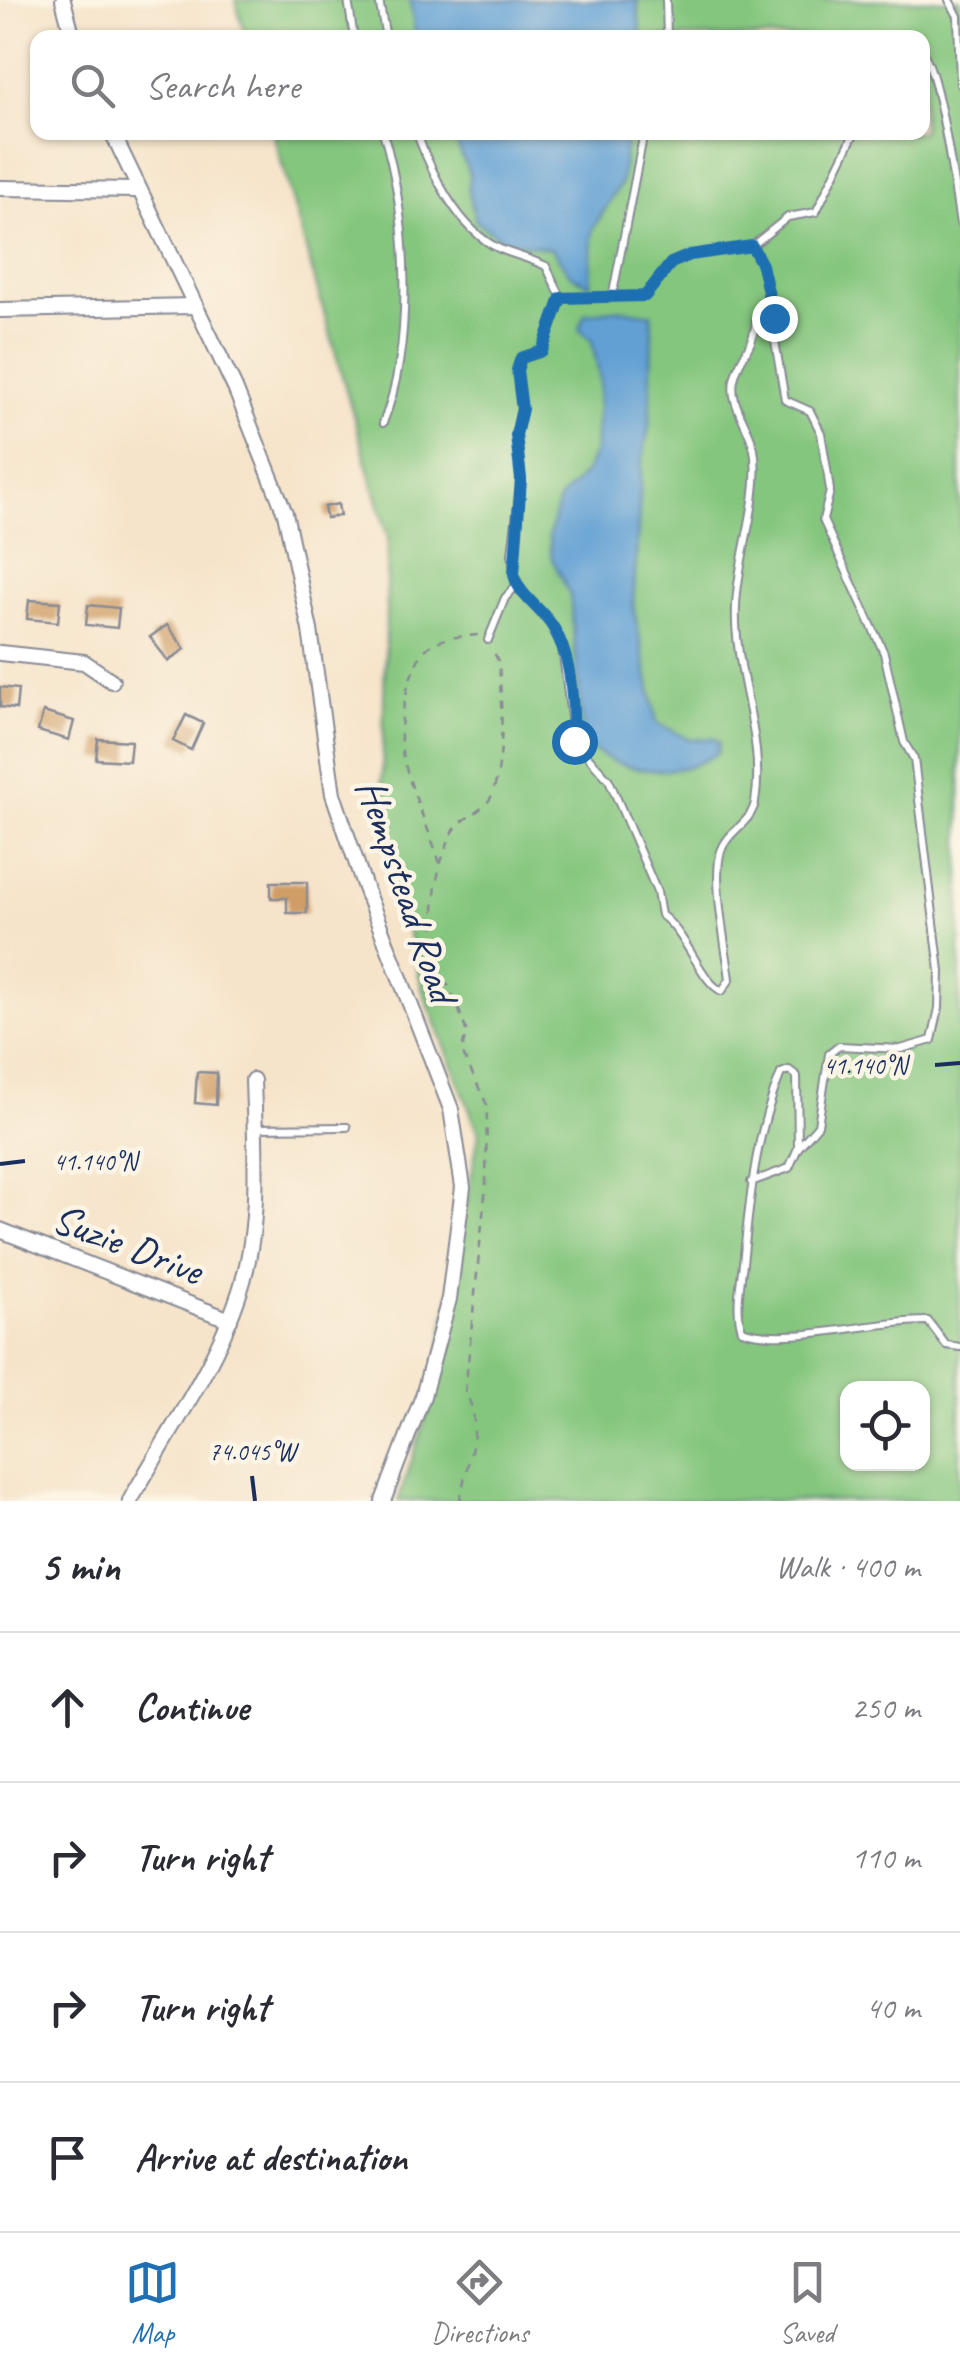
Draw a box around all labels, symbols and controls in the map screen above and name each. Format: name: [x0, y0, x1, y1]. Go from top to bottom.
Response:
search box: [30, 30, 930, 140]
icon: search: [65, 58, 120, 113]
text: Search here: [145, 62, 300, 109]
route end: [752, 296, 798, 342]
route start: [552, 719, 598, 765]
street label: Hempstead Road: [344, 772, 471, 1014]
text: 41.140°N: [823, 1050, 911, 1082]
text: 41.140°N: [53, 1146, 141, 1178]
street label: Suzie Drive: [45, 1192, 212, 1298]
map controls: [840, 1381, 930, 1471]
button: locate: [840, 1381, 930, 1471]
text: 74.045°W: [209, 1436, 299, 1468]
text: 5 min: [40, 1540, 120, 1593]
text: Walk · 400 m: [776, 1546, 920, 1587]
icon: ahead: [40, 1680, 95, 1735]
text: Continue: [135, 1684, 249, 1731]
text: 250 m: [851, 1687, 920, 1728]
icon: right: [40, 1830, 95, 1885]
text: Turn right: [135, 1834, 269, 1881]
text: 110 m: [851, 1837, 920, 1878]
icon: right: [40, 1980, 95, 2035]
text: Turn right: [135, 1984, 269, 2031]
text: 40 m: [866, 1987, 920, 2028]
icon: arrive: [40, 2130, 95, 2185]
text: Arrive at destination: [135, 2134, 407, 2181]
tab: Map: [125, 2255, 180, 2350]
tab: Directions: [431, 2255, 529, 2350]
tab: Saved: [780, 2255, 835, 2350]

